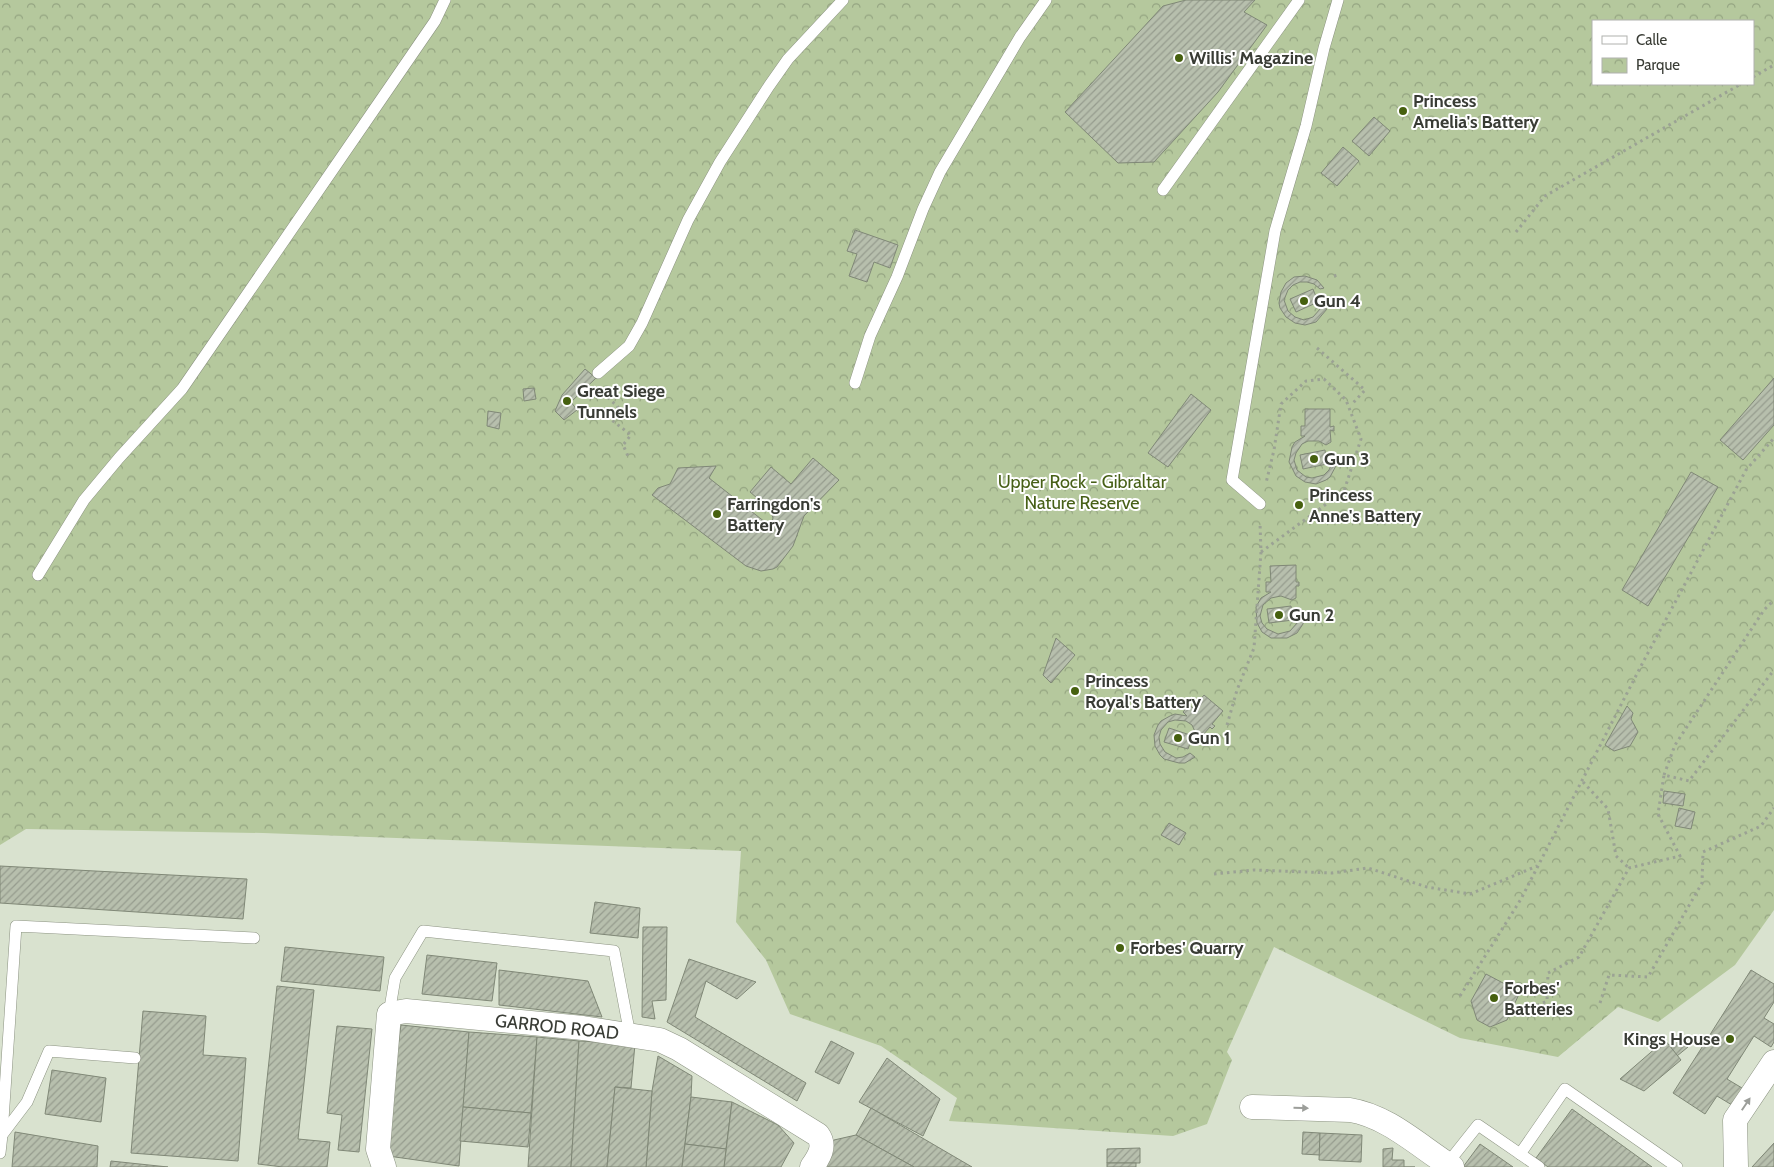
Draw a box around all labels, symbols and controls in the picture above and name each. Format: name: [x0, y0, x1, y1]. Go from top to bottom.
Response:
legend: [1592, 20, 1754, 85]
text: Calle: [1636, 31, 1667, 49]
place label: Willis' Magazine: [1189, 47, 1313, 69]
marker: Willis' Magazine: [1173, 52, 1185, 64]
text: Parque: [1636, 56, 1680, 74]
place label: Princess Amelia's Battery: [1413, 90, 1539, 133]
marker: Princess Amelia's Battery: [1397, 105, 1409, 117]
place label: Gun 4: [1314, 290, 1361, 312]
marker: Gun 4: [1298, 295, 1310, 307]
place label: Great Siege Tunnels: [577, 380, 665, 423]
marker: Great Siege Tunnels: [561, 395, 573, 407]
place label: Gun 3: [1324, 448, 1369, 470]
marker: Gun 3: [1308, 453, 1320, 465]
park label: Upper Rock - Gibraltar Nature Reserve: [998, 471, 1167, 514]
place label: Princess Anne's Battery: [1309, 484, 1422, 527]
place label: Farringdon's Battery: [727, 493, 821, 536]
marker: Princess Anne's Battery: [1293, 499, 1305, 511]
marker: Farringdon's Battery: [711, 508, 723, 520]
place label: Gun 2: [1289, 604, 1334, 626]
marker: Gun 2: [1273, 609, 1285, 621]
place label: Princess Royal's Battery: [1085, 670, 1202, 713]
marker: Princess Royal's Battery: [1069, 685, 1081, 697]
place label: Gun 1: [1188, 727, 1230, 749]
marker: Gun 1: [1172, 732, 1184, 744]
place label: Forbes' Quarry: [1130, 937, 1244, 959]
marker: Forbes' Quarry: [1114, 942, 1126, 954]
place label: Forbes' Batteries: [1504, 977, 1573, 1020]
marker: Forbes' Batteries: [1488, 992, 1500, 1004]
street label: GARROD ROAD: [494, 1010, 620, 1044]
place label: Kings House: [1623, 1028, 1720, 1050]
marker: Kings House: [1724, 1033, 1736, 1045]
one-way arrow: [1741, 1097, 1751, 1111]
one-way arrow: [1293, 1105, 1309, 1113]

